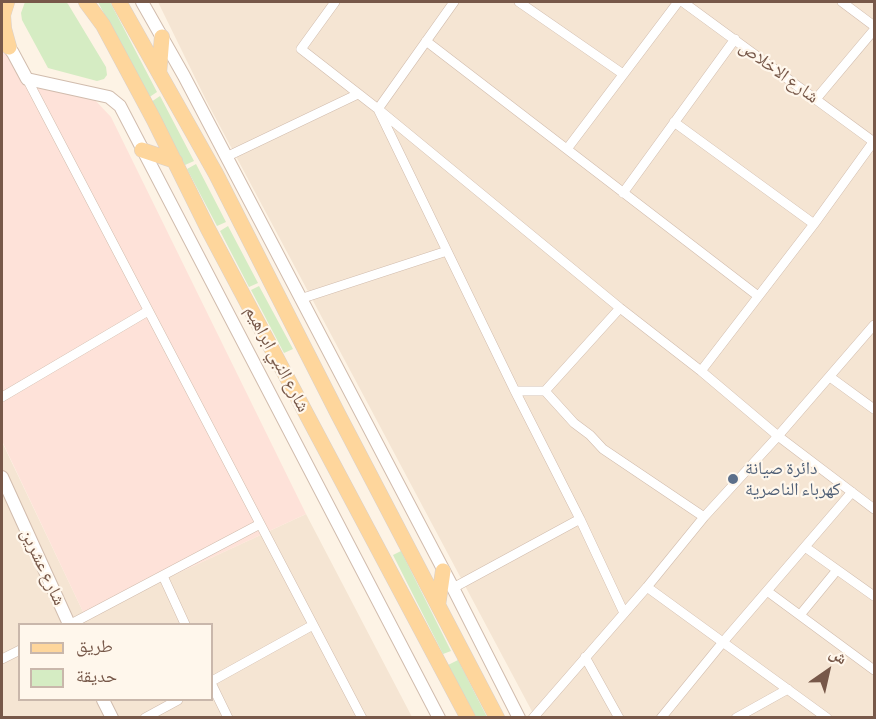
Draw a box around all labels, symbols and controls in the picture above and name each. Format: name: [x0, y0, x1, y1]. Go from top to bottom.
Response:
street label: شارع الاخلاص: [735, 36, 823, 108]
street label: شارع النبي ابراهيم: [240, 302, 314, 416]
place label: دائرة صيانة كهرباء الناصرية: [745, 458, 841, 500]
marker: دائرة صيانة كهرباء الناصرية: [726, 472, 740, 486]
street label: شارع عشرين: [16, 525, 70, 609]
legend: [18, 623, 213, 701]
text: طريق: [76, 638, 113, 656]
north arrow: [798, 641, 858, 701]
text: ش: [827, 645, 850, 667]
text: حديقة: [76, 668, 117, 686]

